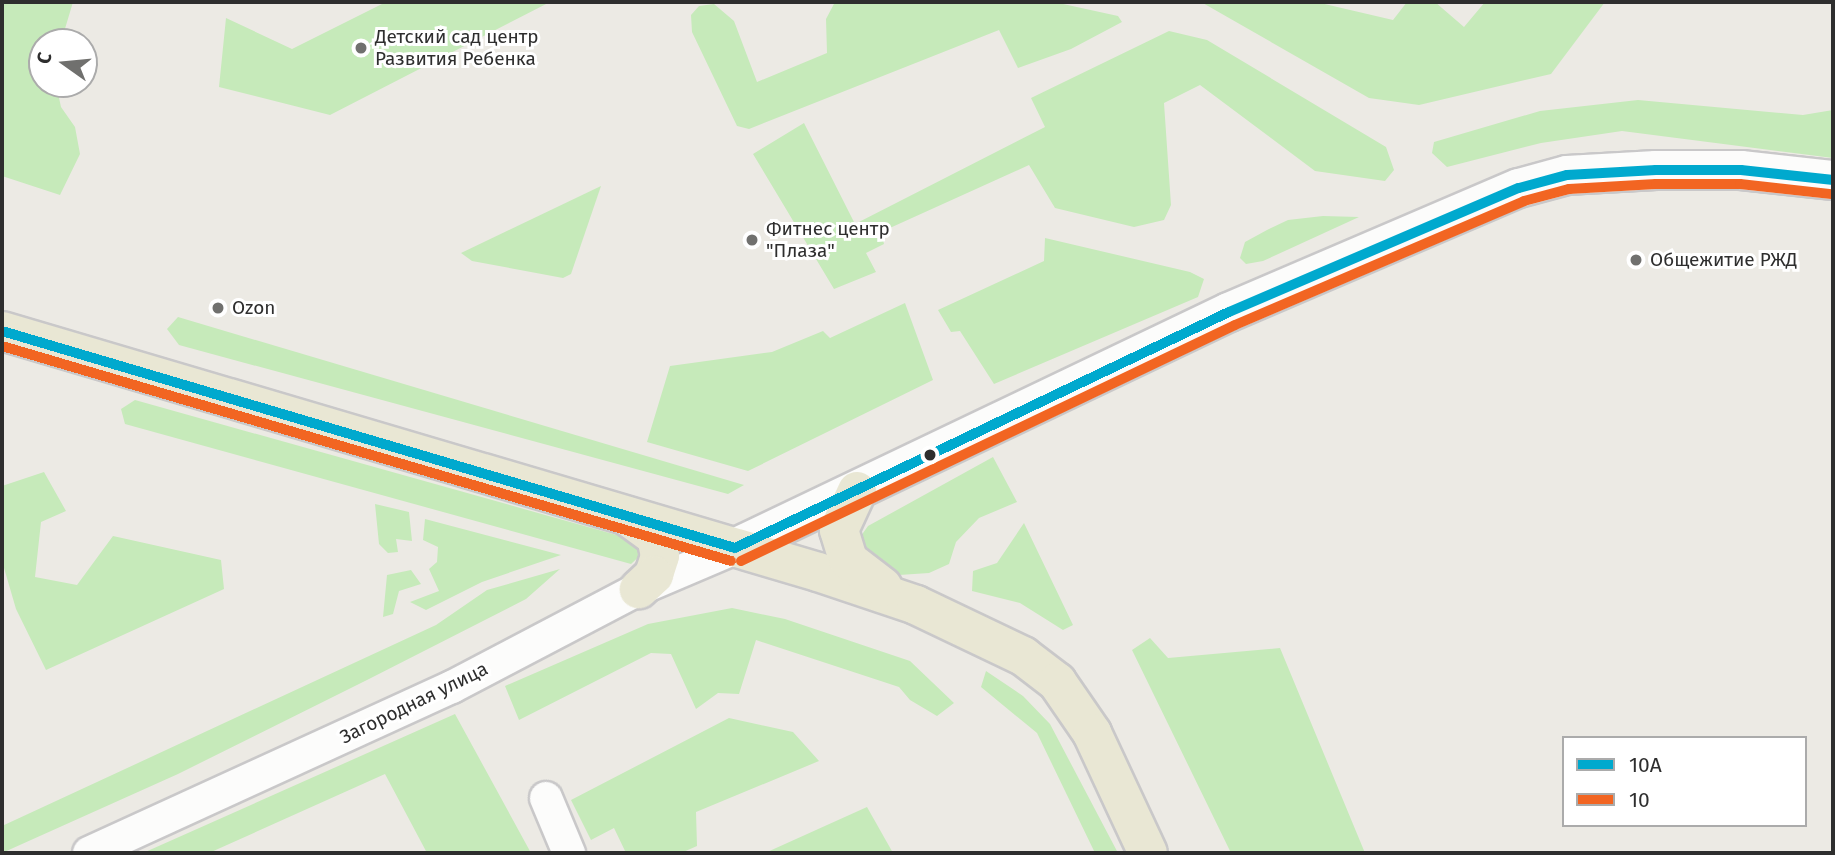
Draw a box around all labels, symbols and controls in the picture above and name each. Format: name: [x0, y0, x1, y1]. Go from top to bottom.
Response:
place label: Детский сад центр Развития Ребенка: [375, 26, 539, 70]
north arrow: [28, 28, 98, 98]
marker: Детский сад центр Развития Ребенка: [353, 40, 369, 56]
text: С: [32, 50, 57, 66]
place label: Фитнес центр "Плаза": [766, 218, 890, 262]
marker: Фитнес центр "Плаза": [744, 232, 760, 248]
place label: Общежитие РЖД: [1650, 249, 1797, 271]
marker: Общежитие РЖД: [1628, 252, 1644, 268]
place label: Ozon: [232, 297, 275, 319]
marker: Ozon: [210, 300, 226, 316]
unlabelled marker: [923, 448, 937, 462]
street label: Загородная улица: [336, 657, 492, 749]
legend: [1562, 736, 1807, 827]
text: 10А: [1629, 752, 1662, 778]
text: 10: [1629, 787, 1650, 813]

